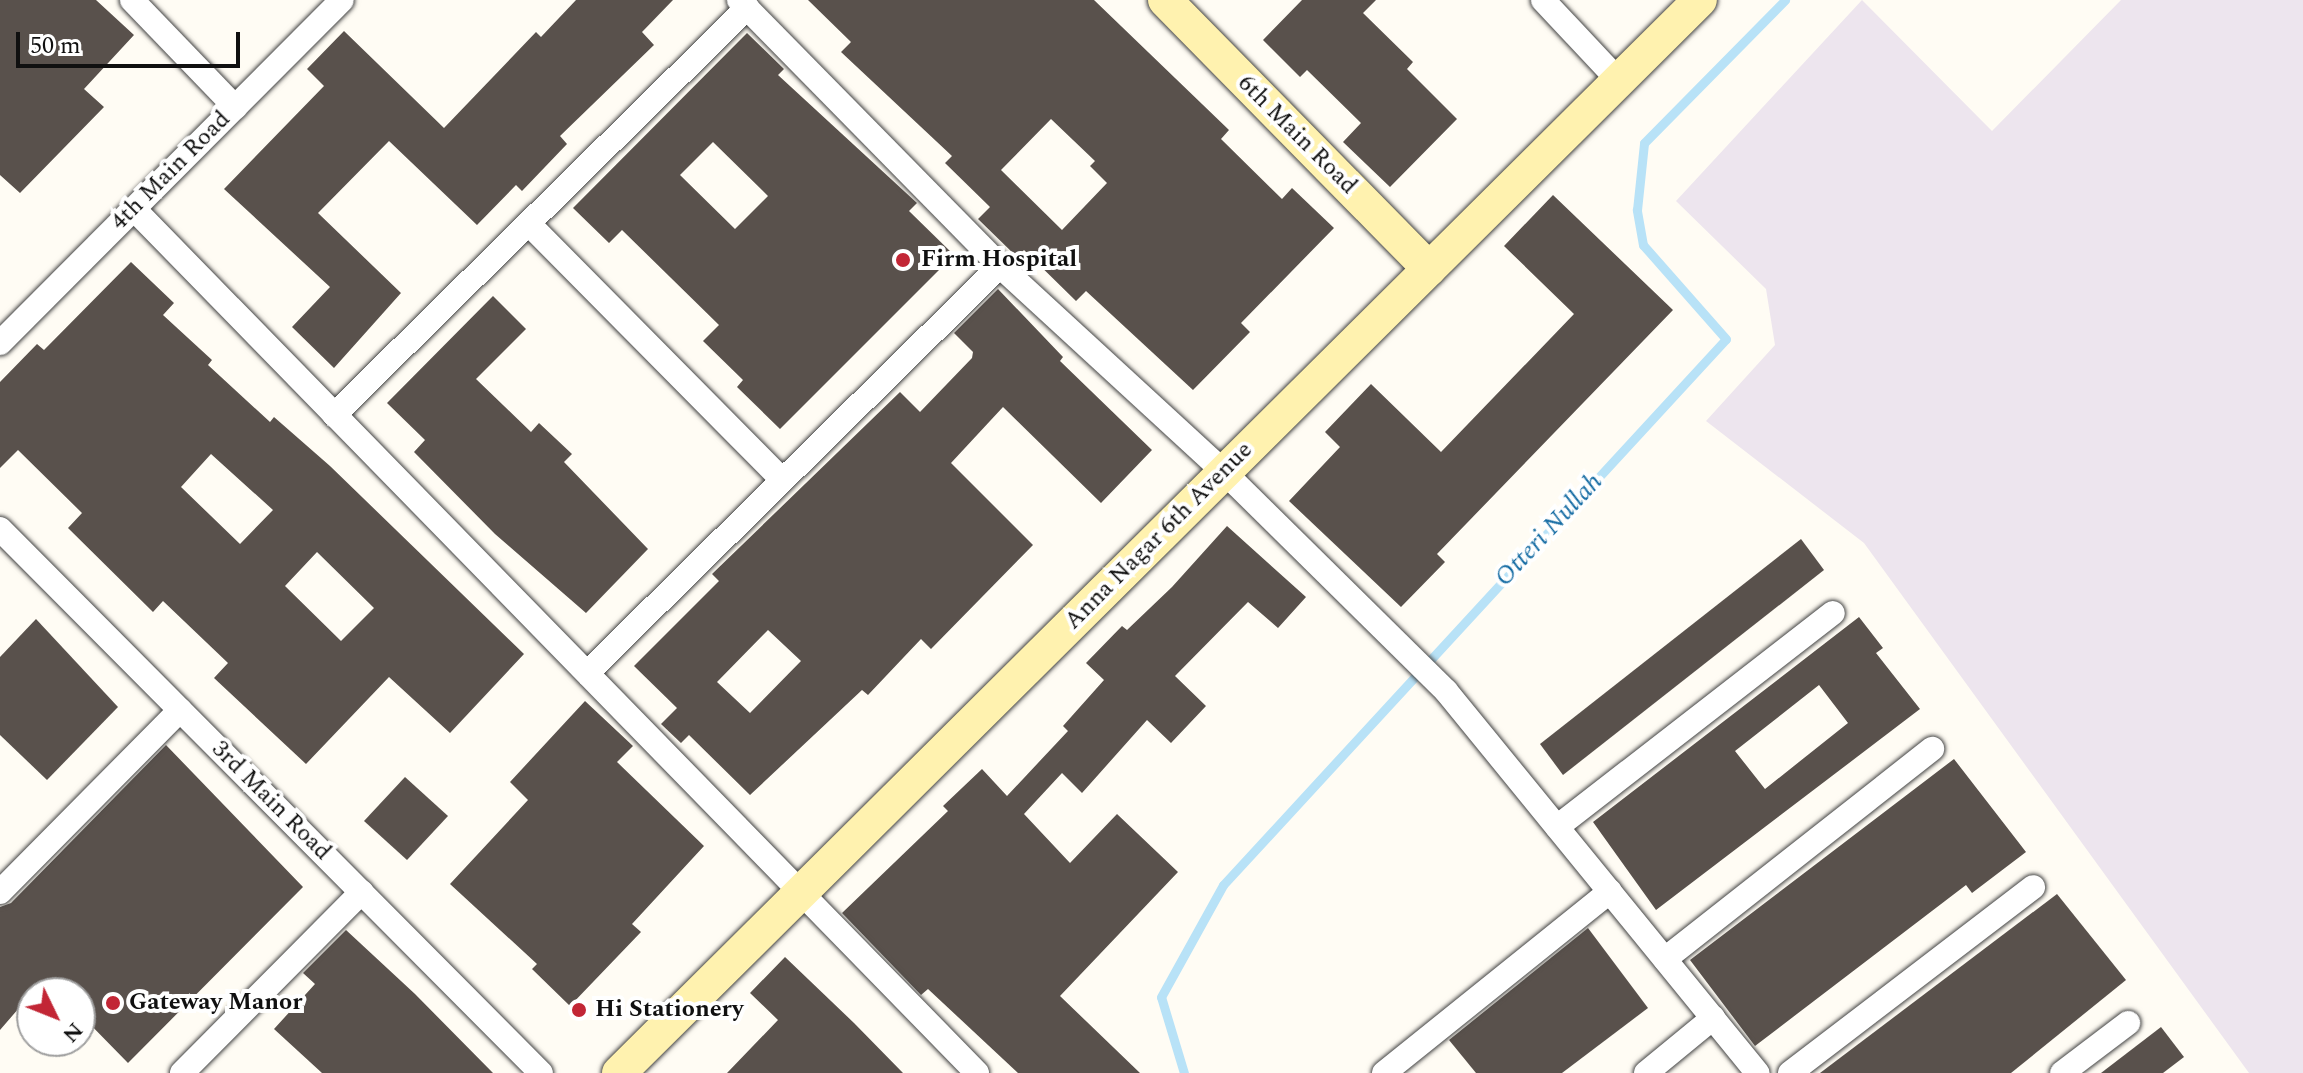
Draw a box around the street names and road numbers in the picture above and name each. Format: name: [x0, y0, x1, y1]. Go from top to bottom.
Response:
street label: 6th Main Road: [1231, 69, 1363, 201]
street label: 4th Main Road: [105, 105, 237, 237]
street label: Anna Nagar 6th Avenue: [1059, 436, 1259, 636]
street label: 3rd Main Road: [205, 735, 337, 867]

